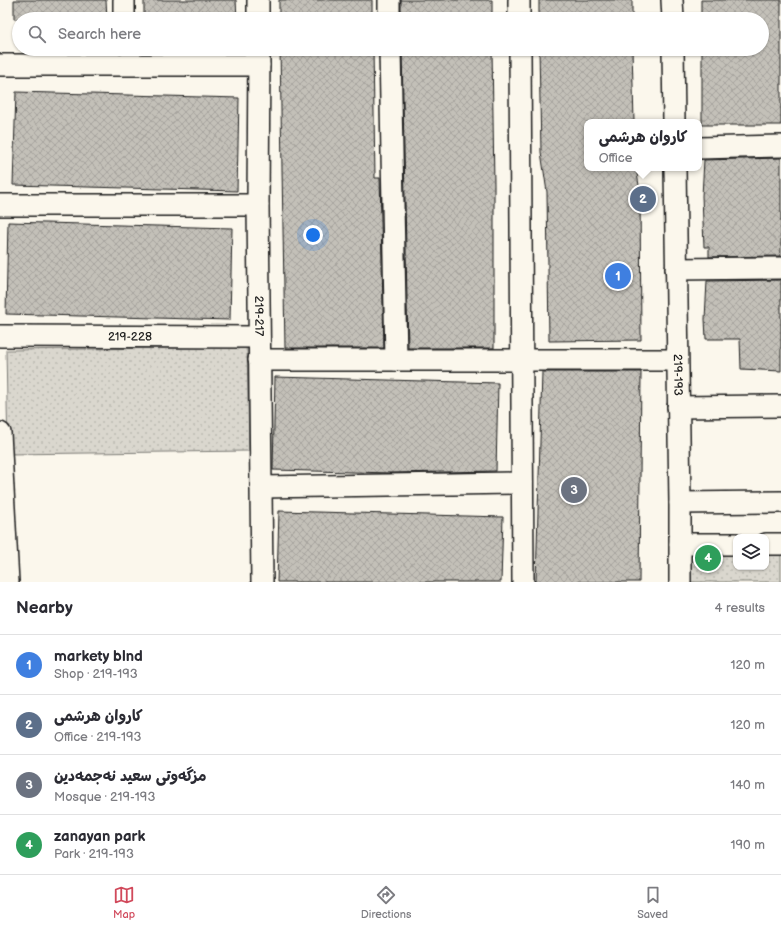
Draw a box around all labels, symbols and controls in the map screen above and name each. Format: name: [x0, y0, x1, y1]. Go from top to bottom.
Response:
search box: [12, 12, 769, 56]
icon: search: [26, 23, 48, 45]
text: Search here: [58, 25, 141, 44]
popup: [584, 119, 702, 171]
text: كاروان هرشمی: [599, 128, 687, 147]
text: Office: [599, 150, 632, 166]
pin: 2: [630, 184, 656, 214]
your location: [303, 225, 323, 245]
pin: 1: [605, 261, 631, 291]
street label: 219-217: [251, 296, 267, 336]
street label: 219-228: [108, 329, 152, 344]
street label: 219-193: [670, 354, 686, 396]
pin: 3: [561, 475, 587, 505]
map controls: [733, 534, 769, 570]
button: layers: [733, 534, 769, 570]
pin: 4: [695, 543, 721, 573]
text: Nearby: [16, 598, 73, 618]
text: 4 results: [715, 600, 765, 616]
text: markety blnd: [54, 647, 143, 666]
text: 1: [26, 657, 32, 673]
text: 120 m: [730, 657, 765, 673]
text: Shop · 219-193: [54, 666, 138, 682]
text: كاروان هرشمی: [54, 707, 143, 726]
text: 2: [25, 717, 33, 733]
text: 120 m: [730, 717, 765, 733]
text: Office · 219-193: [54, 729, 142, 745]
text: مزگەوتی سعید نەجمەدین: [54, 767, 207, 786]
text: 3: [25, 777, 33, 793]
text: 140 m: [730, 777, 765, 793]
text: Mosque · 219-193: [54, 789, 155, 805]
text: zanayan park: [54, 827, 145, 846]
text: 4: [25, 837, 33, 853]
text: 190 m: [731, 837, 765, 853]
text: Park · 219-193: [54, 846, 134, 862]
tab: Map: [113, 884, 135, 921]
tab: Directions: [361, 884, 411, 921]
tab: Saved: [637, 884, 668, 921]

